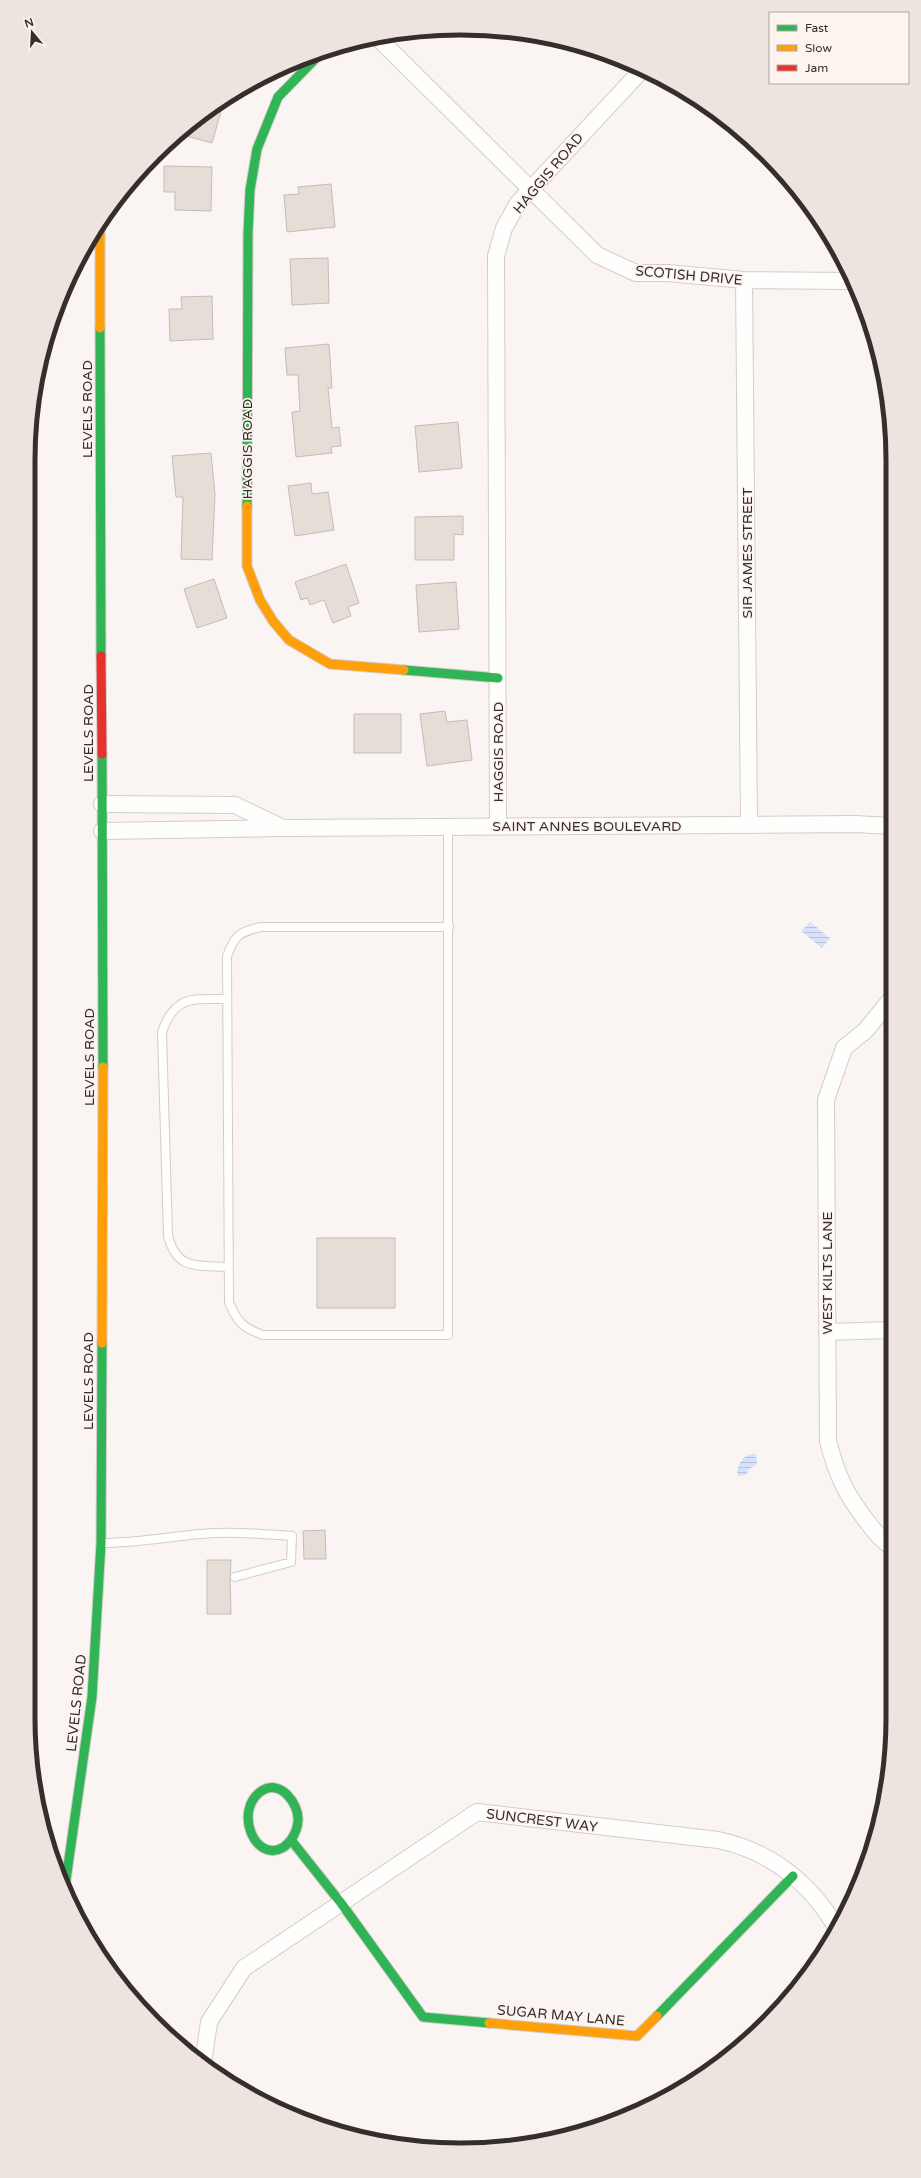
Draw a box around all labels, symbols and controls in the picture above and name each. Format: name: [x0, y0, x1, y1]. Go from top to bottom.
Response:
north arrow: [12, 12, 52, 52]
legend: [769, 12, 909, 84]
text: N: [23, 15, 35, 31]
text: Fast: [805, 21, 829, 35]
text: Slow: [805, 41, 832, 55]
text: Jam: [805, 61, 828, 75]
street label: HAGGIS ROAD: [510, 129, 587, 217]
street label: SCOTISH DRIVE: [635, 262, 743, 289]
street label: LEVELS ROAD: [79, 360, 96, 458]
street label: HAGGIS ROAD: [239, 399, 256, 499]
street label: SIR JAMES STREET: [739, 487, 756, 618]
street label: LEVELS ROAD: [80, 684, 97, 782]
street label: HAGGIS ROAD: [490, 702, 507, 802]
street label: SAINT ANNES BOULEVARD: [492, 818, 682, 835]
street label: LEVELS ROAD: [81, 1008, 98, 1106]
street label: WEST KILTS LANE: [819, 1211, 836, 1335]
street label: LEVELS ROAD: [80, 1332, 97, 1430]
street label: LEVELS ROAD: [63, 1653, 90, 1753]
street label: SUNCREST WAY: [485, 1805, 599, 1836]
street label: SUGAR MAY LANE: [496, 2001, 626, 2030]

